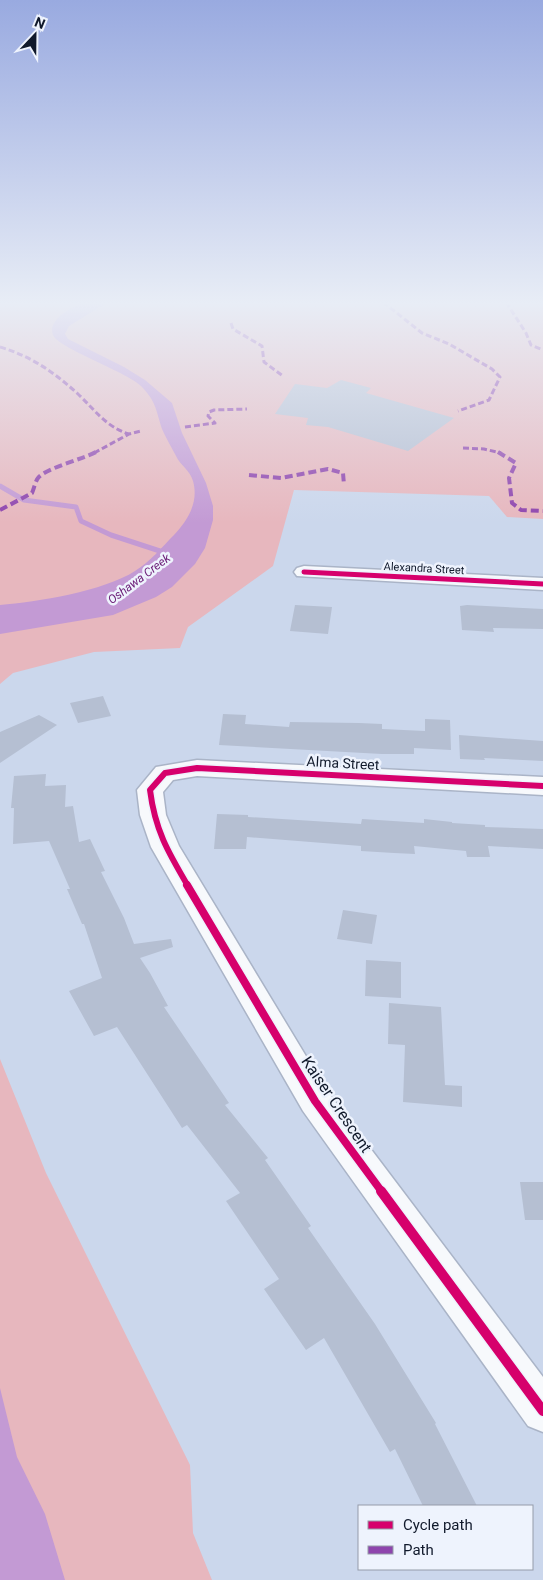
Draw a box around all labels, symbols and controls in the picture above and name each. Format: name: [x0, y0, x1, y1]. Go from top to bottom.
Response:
north arrow: [10, 10, 60, 60]
text: N: [32, 14, 47, 32]
water label: Oshawa Creek: [105, 550, 174, 607]
street label: Alexandra Street: [383, 560, 465, 577]
street label: Alma Street: [306, 753, 380, 773]
street label: Kaiser Crescent: [297, 1052, 376, 1156]
legend: [358, 1505, 533, 1570]
text: Cycle path: [403, 1516, 473, 1534]
text: Path: [403, 1541, 434, 1559]

